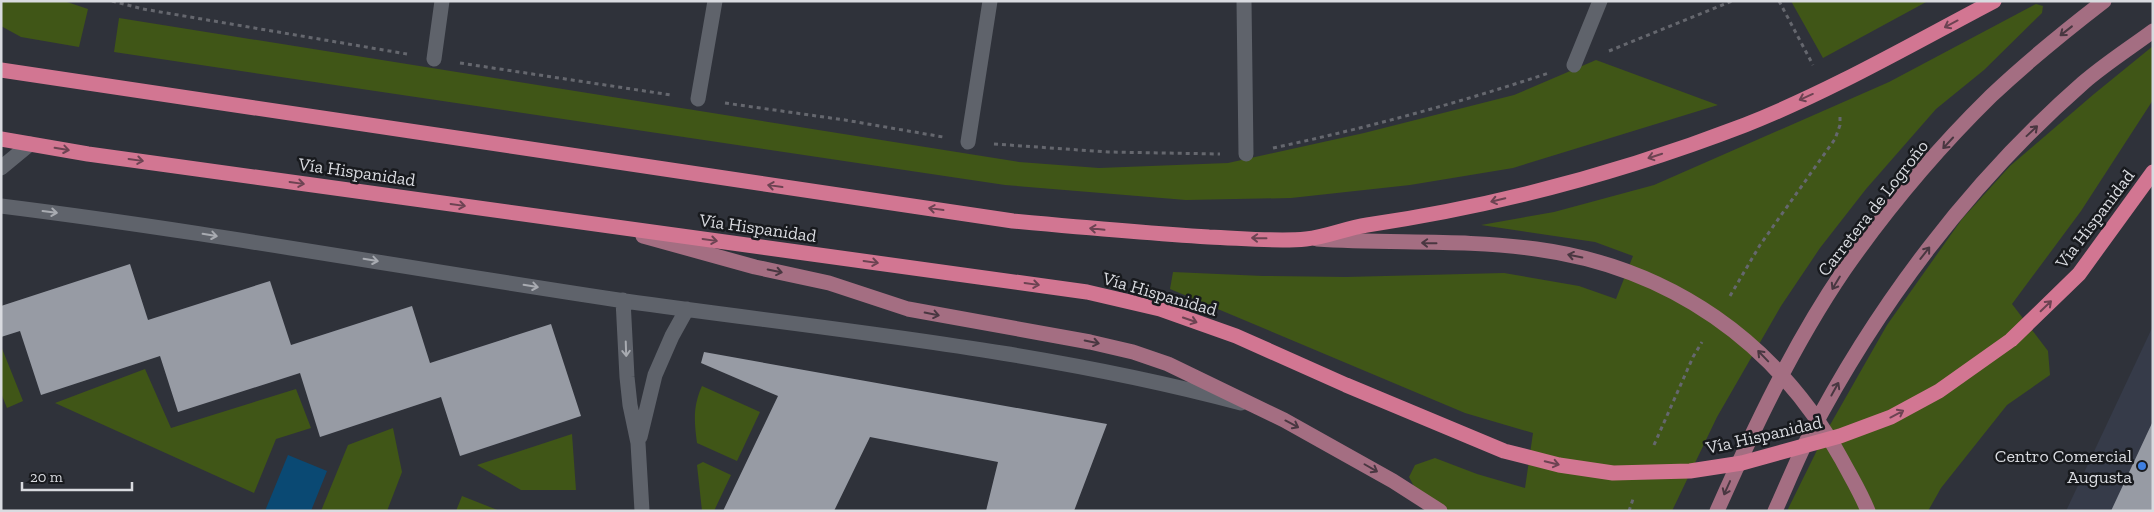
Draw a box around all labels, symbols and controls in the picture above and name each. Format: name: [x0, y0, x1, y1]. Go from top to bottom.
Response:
one-way arrow: [1944, 20, 1959, 29]
one-way arrow: [2060, 26, 2073, 37]
one-way arrow: [1799, 93, 1814, 103]
one-way arrow: [2026, 125, 2038, 137]
street label: Carretera de Logroño: [1813, 135, 1933, 281]
one-way arrow: [1942, 136, 1954, 149]
one-way arrow: [53, 145, 69, 155]
one-way arrow: [1647, 152, 1663, 162]
street label: Vía Hispanidad: [296, 153, 417, 191]
one-way arrow: [128, 156, 144, 166]
street label: Vía Hispanidad: [2050, 165, 2139, 274]
one-way arrow: [289, 178, 305, 188]
one-way arrow: [767, 180, 783, 190]
one-way arrow: [1491, 196, 1507, 205]
one-way arrow: [450, 201, 466, 211]
one-way arrow: [928, 204, 944, 214]
one-way arrow: [41, 207, 57, 217]
street label: Vía Hispanidad: [697, 209, 818, 247]
one-way arrow: [1089, 224, 1105, 234]
one-way arrow: [202, 231, 218, 241]
one-way arrow: [1251, 233, 1268, 243]
one-way arrow: [702, 235, 718, 245]
one-way arrow: [1421, 238, 1438, 248]
one-way arrow: [1919, 247, 1930, 260]
one-way arrow: [1568, 251, 1584, 261]
one-way arrow: [363, 256, 379, 266]
one-way arrow: [863, 257, 879, 267]
one-way arrow: [767, 267, 783, 276]
street label: Vía Hispanidad: [1099, 267, 1220, 321]
one-way arrow: [1830, 276, 1840, 290]
one-way arrow: [1024, 279, 1040, 289]
one-way arrow: [523, 281, 539, 291]
one-way arrow: [2040, 300, 2052, 312]
one-way arrow: [924, 309, 940, 319]
one-way arrow: [1182, 316, 1198, 325]
one-way arrow: [1083, 338, 1099, 348]
one-way arrow: [621, 340, 631, 357]
one-way arrow: [1757, 350, 1769, 363]
one-way arrow: [1830, 381, 1840, 396]
one-way arrow: [1889, 409, 1904, 418]
street label: Vía Hispanidad: [1703, 411, 1824, 459]
one-way arrow: [1285, 419, 1300, 429]
place label: Centro Comercial Augusta: [1995, 445, 2132, 488]
one-way arrow: [1543, 459, 1559, 468]
scale bar: [22, 460, 132, 492]
marker: Centro Comercial Augusta: [2136, 460, 2148, 472]
one-way arrow: [1364, 464, 1378, 474]
text: 20 m: [30, 468, 63, 486]
one-way arrow: [1722, 481, 1732, 496]

